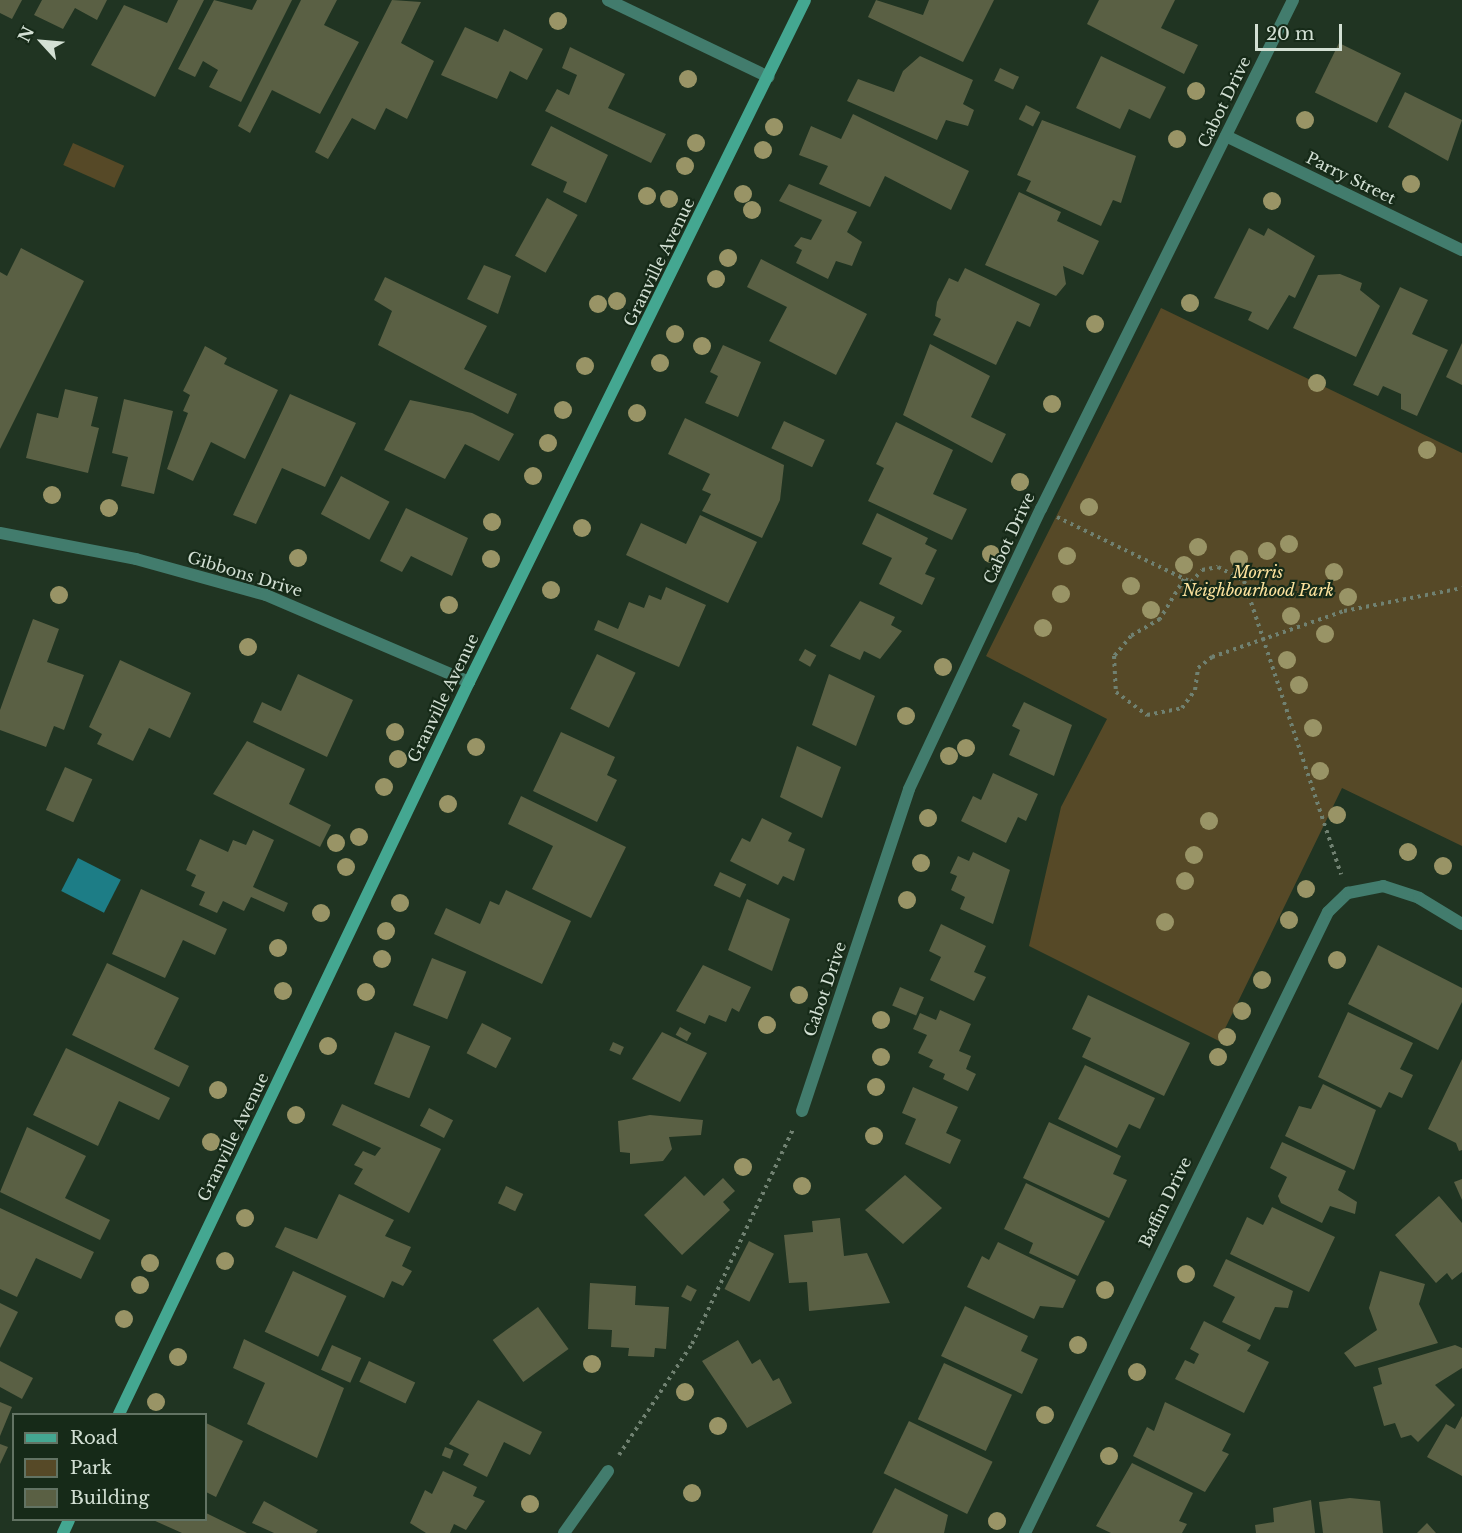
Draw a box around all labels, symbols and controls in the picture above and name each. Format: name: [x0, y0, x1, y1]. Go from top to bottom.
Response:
north arrow: [12, 12, 72, 72]
scale bar: [1258, 12, 1345, 50]
text: N: [14, 23, 38, 45]
text: 20 m: [1266, 23, 1314, 45]
street label: Cabot Drive: [1194, 53, 1254, 151]
street label: Parry Street: [1303, 148, 1399, 208]
street label: Granville Avenue: [619, 194, 699, 330]
street label: Cabot Drive: [979, 489, 1039, 587]
street label: Gibbons Drive: [185, 547, 305, 601]
park label: Morris Neighbourhood Park: [1182, 562, 1334, 600]
street label: Granville Avenue: [403, 630, 483, 766]
street label: Cabot Drive: [800, 939, 850, 1039]
street label: Granville Avenue: [193, 1069, 273, 1205]
street label: Baffin Drive: [1135, 1154, 1195, 1250]
legend: [12, 1413, 207, 1521]
text: Road: [70, 1427, 118, 1449]
text: Park: [70, 1457, 112, 1479]
text: Building: [70, 1487, 149, 1509]

